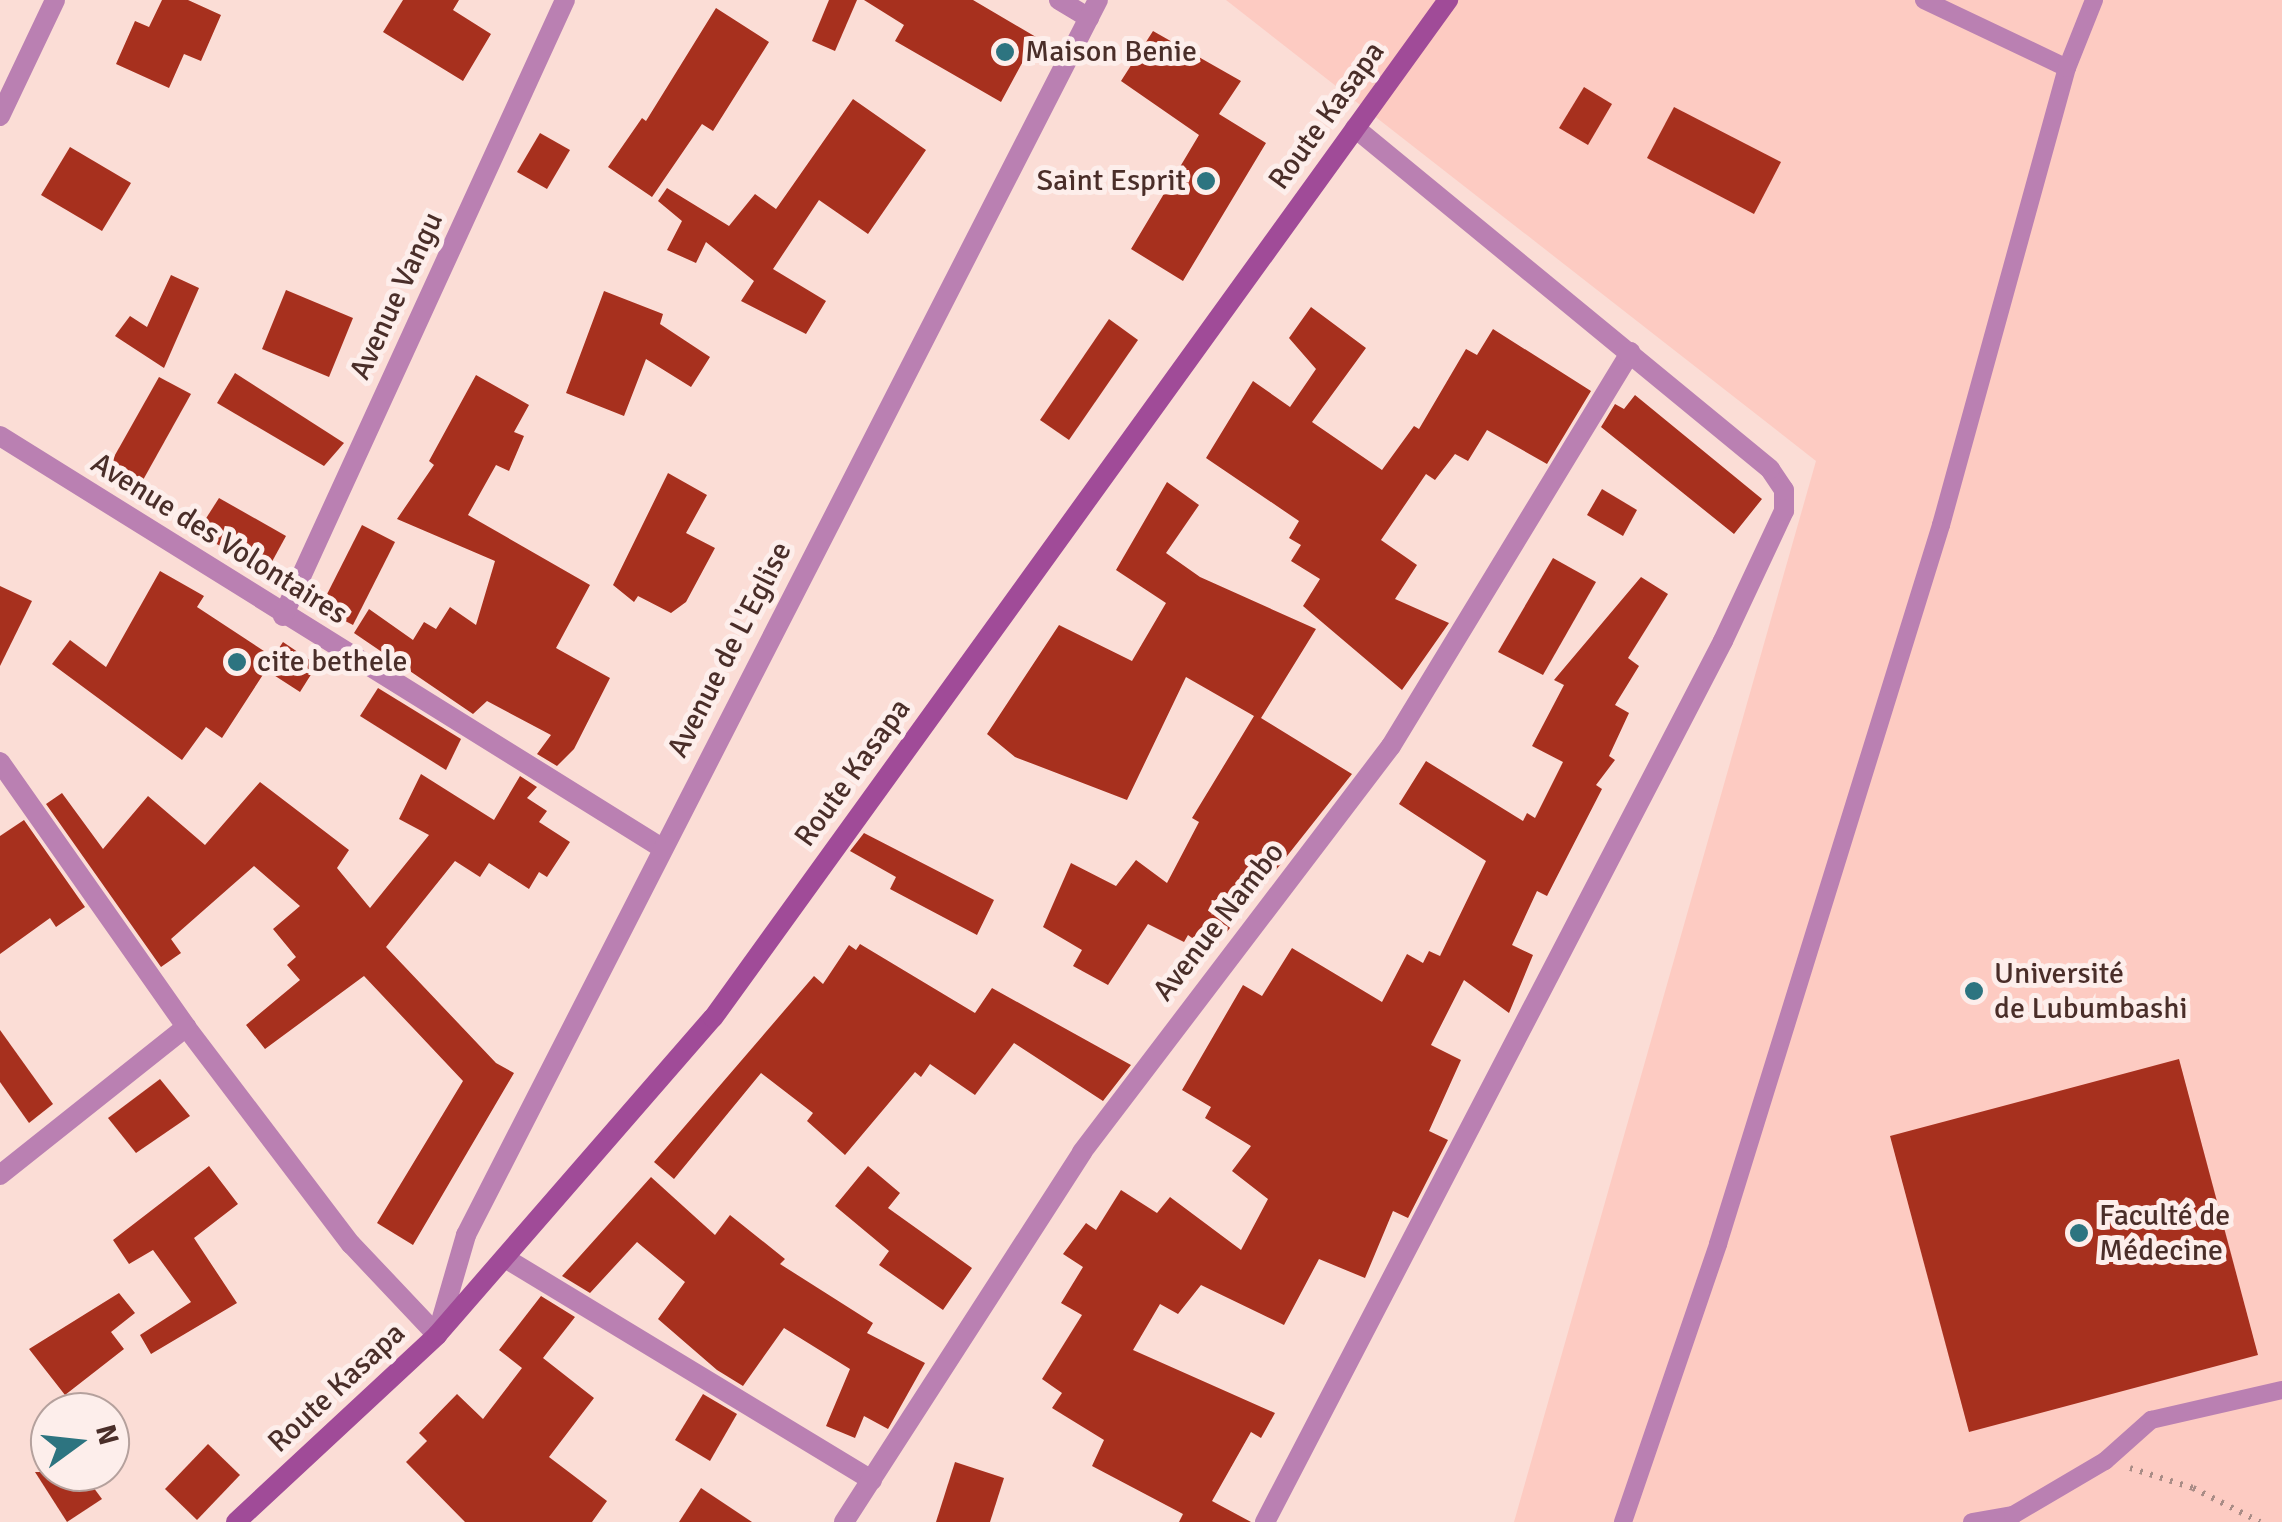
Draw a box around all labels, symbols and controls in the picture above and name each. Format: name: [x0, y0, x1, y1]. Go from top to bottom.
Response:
place label: Maison Benie: [1025, 34, 1197, 70]
street label: Route Kasapa: [1261, 35, 1393, 197]
marker: Maison Benie: [994, 41, 1016, 63]
place label: Saint Esprit: [1036, 163, 1186, 199]
marker: Saint Esprit: [1195, 170, 1217, 192]
street label: Avenue Vangu: [343, 207, 451, 385]
street label: Avenue des Volontaires: [84, 445, 354, 633]
street label: Avenue de L'Eglise: [660, 536, 800, 764]
place label: cite bethele: [257, 644, 407, 680]
marker: cite bethele: [226, 651, 248, 673]
street label: Route Kasapa: [787, 692, 919, 854]
street label: Avenue Nambo: [1146, 836, 1292, 1008]
place label: Université de Lubumbashi: [1994, 956, 2188, 1026]
marker: Université de Lubumbashi: [1963, 980, 1985, 1002]
place label: Faculté de Médecine: [2099, 1198, 2230, 1268]
marker: Faculté de Médecine: [2068, 1222, 2090, 1244]
street label: Route Kasapa: [261, 1316, 413, 1460]
north arrow: [30, 1392, 130, 1492]
text: N: [88, 1421, 126, 1449]

